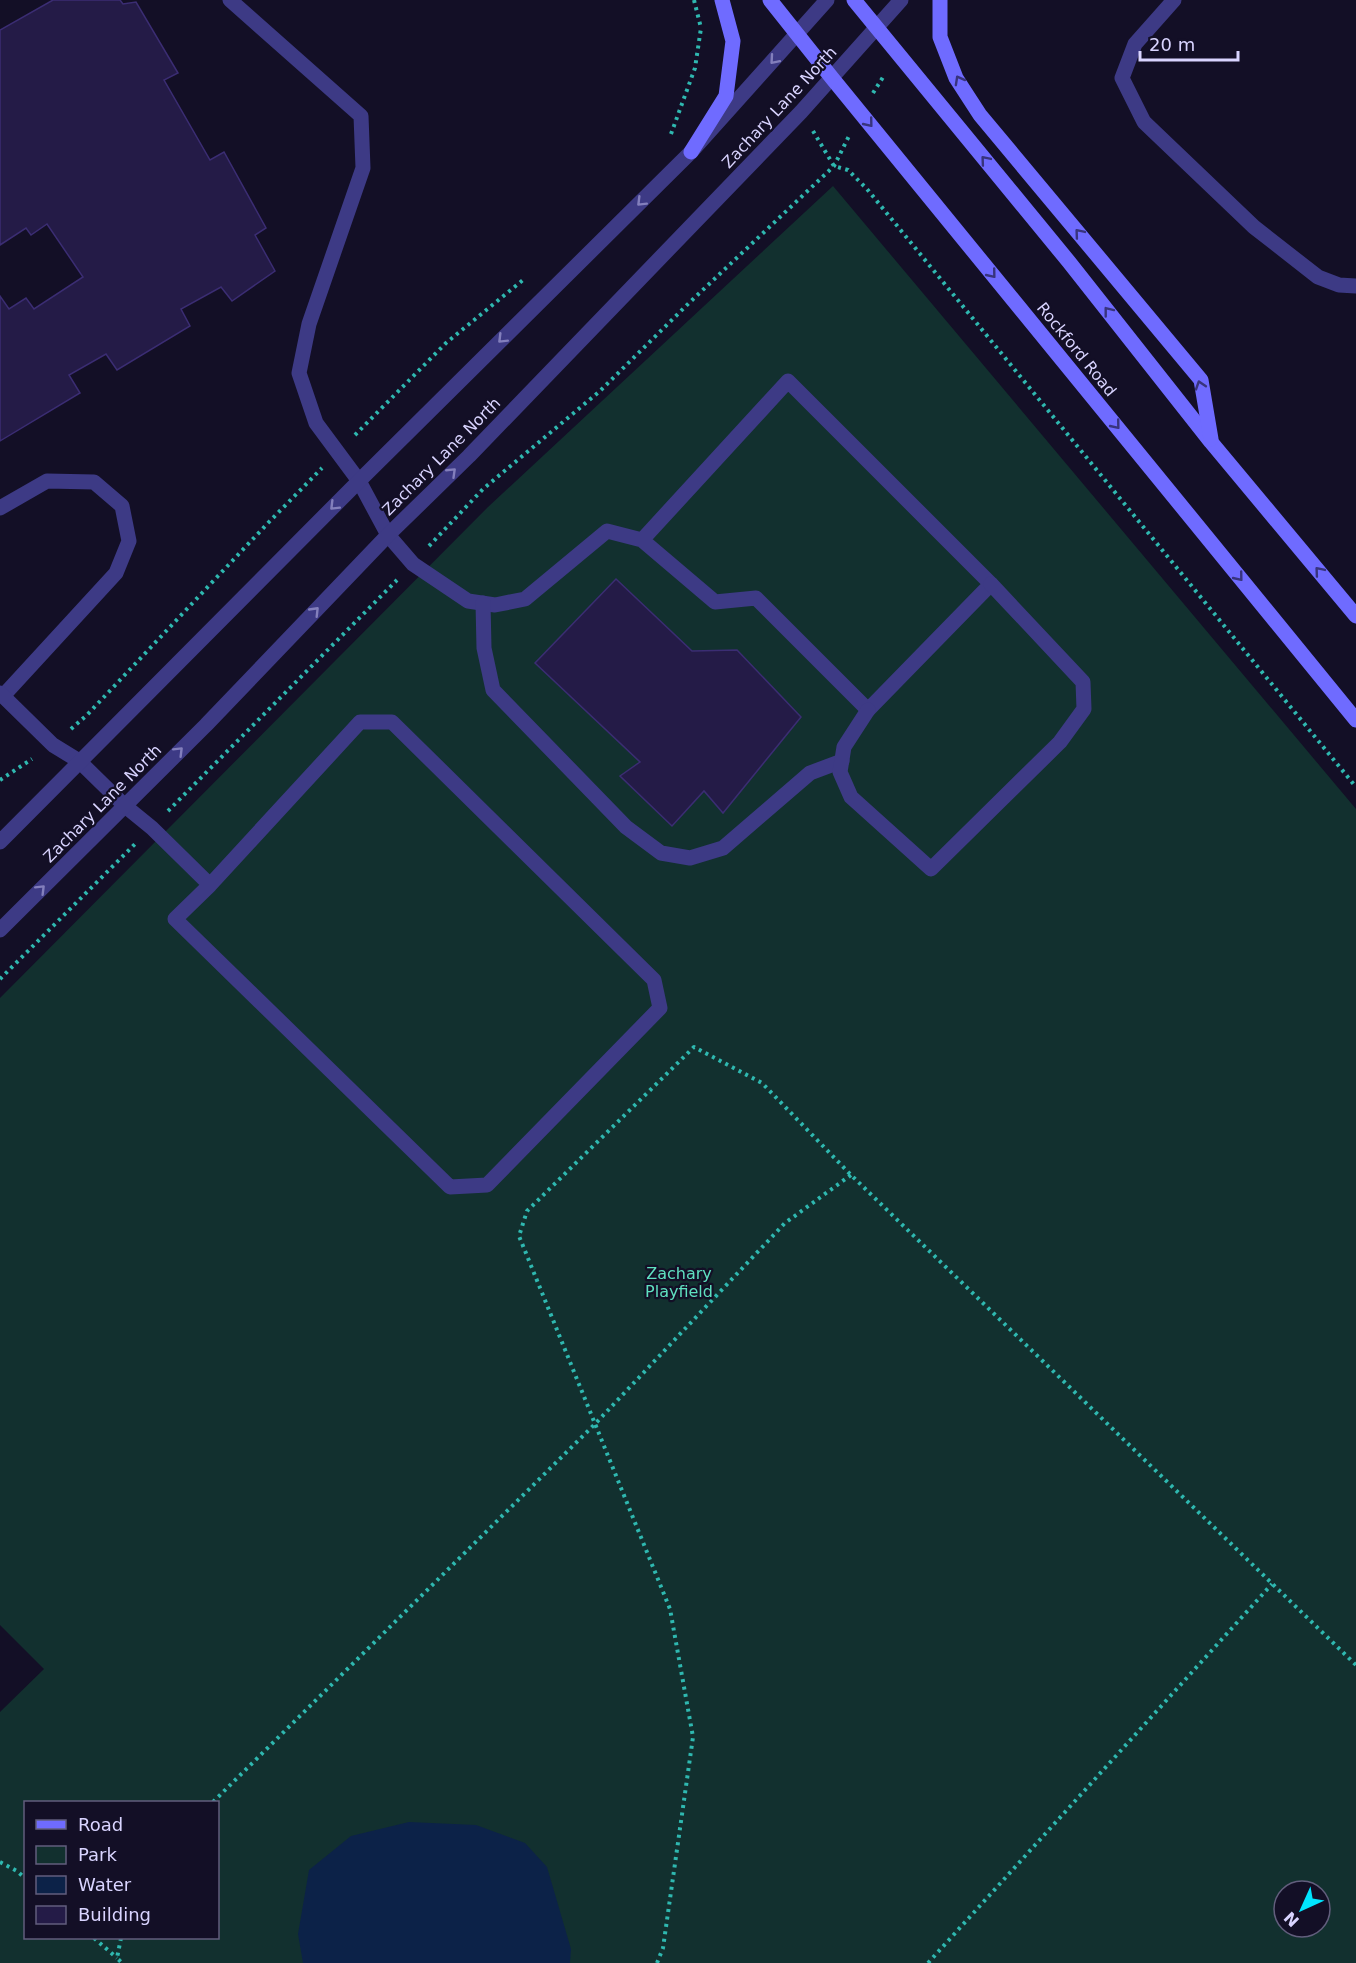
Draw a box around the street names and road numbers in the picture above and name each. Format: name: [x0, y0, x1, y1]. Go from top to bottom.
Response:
street label: Zachary Lane North: [718, 43, 841, 172]
street label: Rockford Road: [1033, 299, 1120, 400]
street label: Zachary Lane North: [378, 393, 504, 519]
street label: Zachary Lane North: [39, 740, 165, 866]

